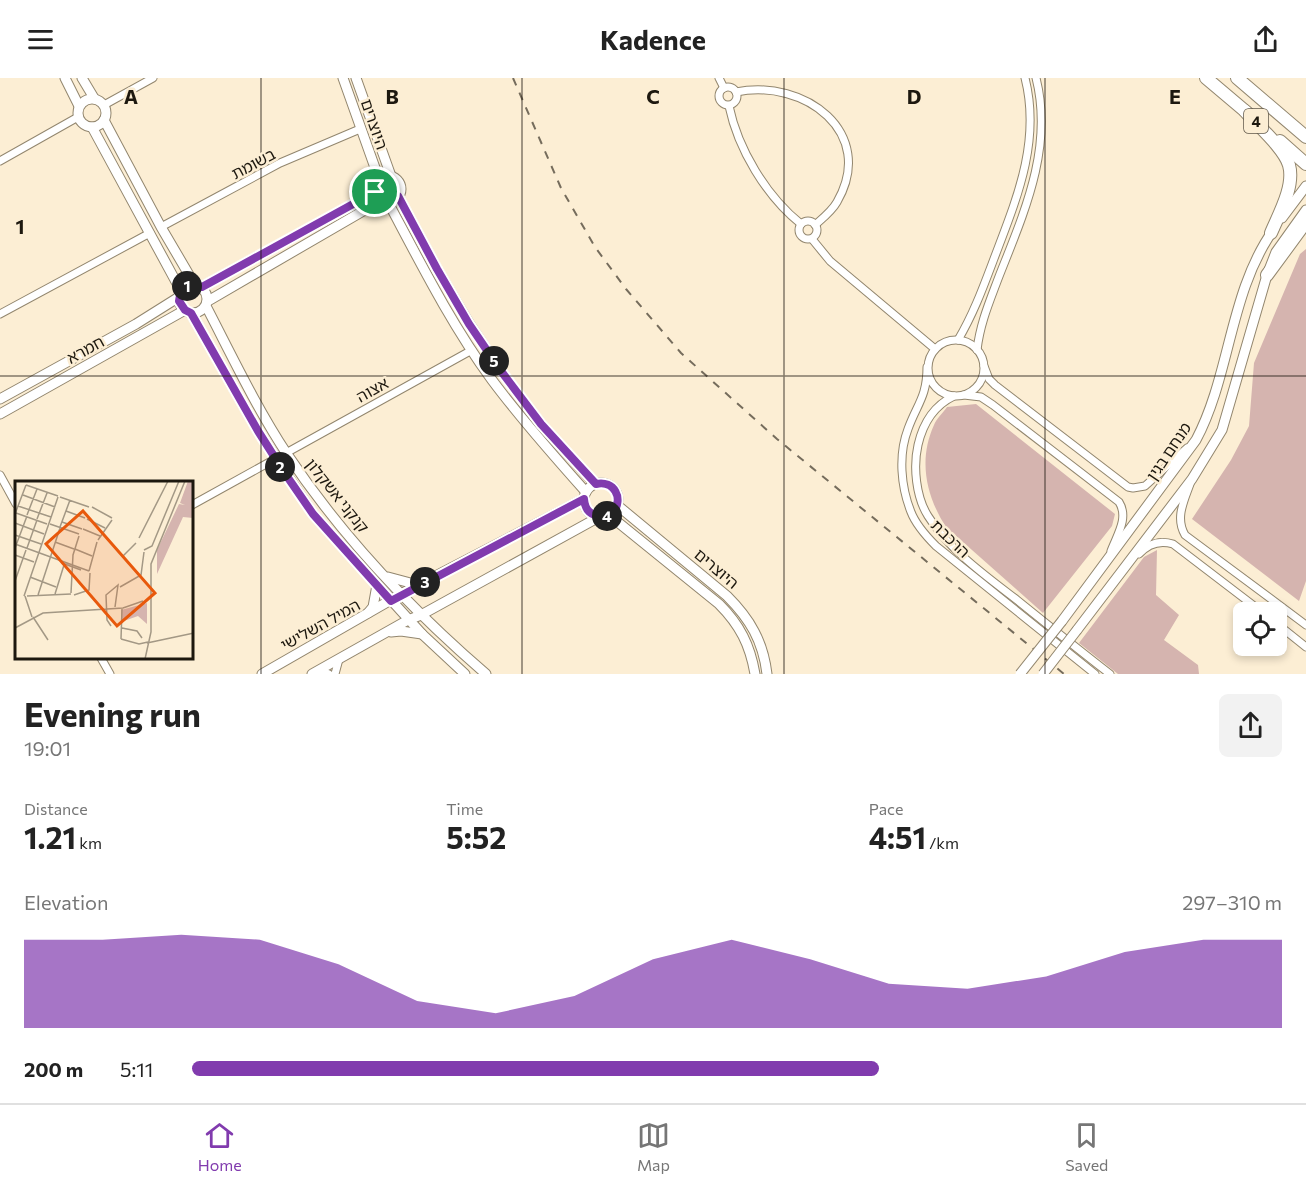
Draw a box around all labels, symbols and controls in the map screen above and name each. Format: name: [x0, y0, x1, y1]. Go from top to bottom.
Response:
icon: menu: [24, 23, 57, 56]
text: Kadence: [600, 23, 706, 56]
icon: share: [1249, 23, 1282, 56]
text: A: [124, 84, 138, 108]
text: B: [385, 84, 399, 108]
text: C: [646, 84, 660, 108]
text: D: [907, 84, 921, 108]
text: E: [1169, 84, 1181, 108]
street label: היוצרים: [358, 96, 392, 152]
road number: 4: [1244, 109, 1268, 133]
street label: בשומת: [228, 144, 278, 182]
pin: [349, 166, 400, 217]
icon: arrive: [358, 175, 391, 208]
text: 1: [15, 214, 25, 238]
pin: 1: [172, 271, 202, 301]
text: 1: [183, 276, 191, 295]
street label: חמרא: [63, 331, 107, 367]
pin: 5: [479, 346, 509, 376]
text: 5: [489, 351, 499, 370]
street label: אצוה: [353, 372, 391, 406]
street label: מנחם בגין: [1142, 418, 1194, 484]
pin: 2: [265, 452, 295, 482]
street label: קנקני אשקלון: [302, 454, 374, 536]
text: 2: [275, 457, 285, 476]
inset map: [15, 481, 194, 659]
pin: 4: [592, 501, 622, 531]
text: 4: [602, 506, 612, 525]
street label: הרכבת: [928, 515, 974, 561]
street label: היוצרים: [691, 544, 743, 592]
pin: 3: [410, 567, 440, 597]
text: 3: [420, 572, 430, 591]
street label: המיל השלישי: [277, 594, 363, 654]
map controls: [1233, 602, 1287, 656]
button: locate: [1233, 602, 1287, 656]
text: Evening run: [24, 693, 201, 734]
button: share: [1219, 694, 1282, 757]
text: 19:01: [24, 736, 71, 760]
text: Distance: [24, 799, 88, 818]
text: Time: [446, 799, 483, 818]
text: Pace: [869, 799, 903, 818]
text: 1.21: [24, 818, 76, 855]
text: 5:52: [446, 818, 506, 855]
text: 4:51: [869, 818, 926, 855]
text: km: [76, 833, 102, 852]
text: /km: [926, 833, 959, 852]
text: Elevation: [24, 890, 109, 914]
text: 297–310 m: [1182, 890, 1282, 914]
text: 200 m: [24, 1057, 83, 1081]
text: 5:11: [120, 1057, 153, 1081]
tab: Home: [198, 1119, 242, 1174]
tab: Map: [637, 1119, 670, 1174]
tab: Saved: [1065, 1119, 1108, 1174]

